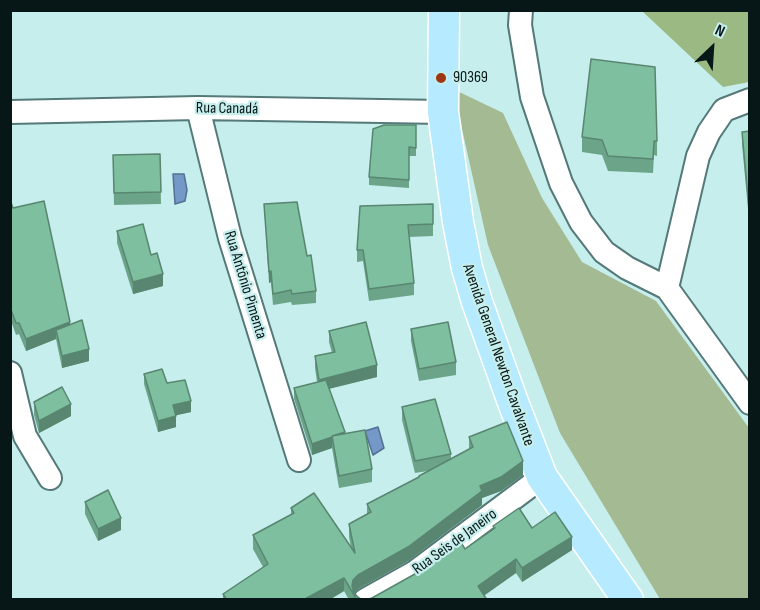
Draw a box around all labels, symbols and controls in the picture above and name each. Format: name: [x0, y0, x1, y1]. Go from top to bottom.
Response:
north arrow: [682, 18, 742, 78]
text: N: [712, 21, 728, 42]
place label: 90369: [453, 68, 488, 88]
marker: 90369: [434, 71, 448, 85]
street label: Rua Canadá: [196, 99, 258, 119]
street label: Rua Antônio Pimenta: [219, 229, 271, 341]
street label: Avenida General Newton Cavalvante: [458, 261, 538, 449]
street label: Rua Seis de Janeiro: [409, 505, 501, 579]

